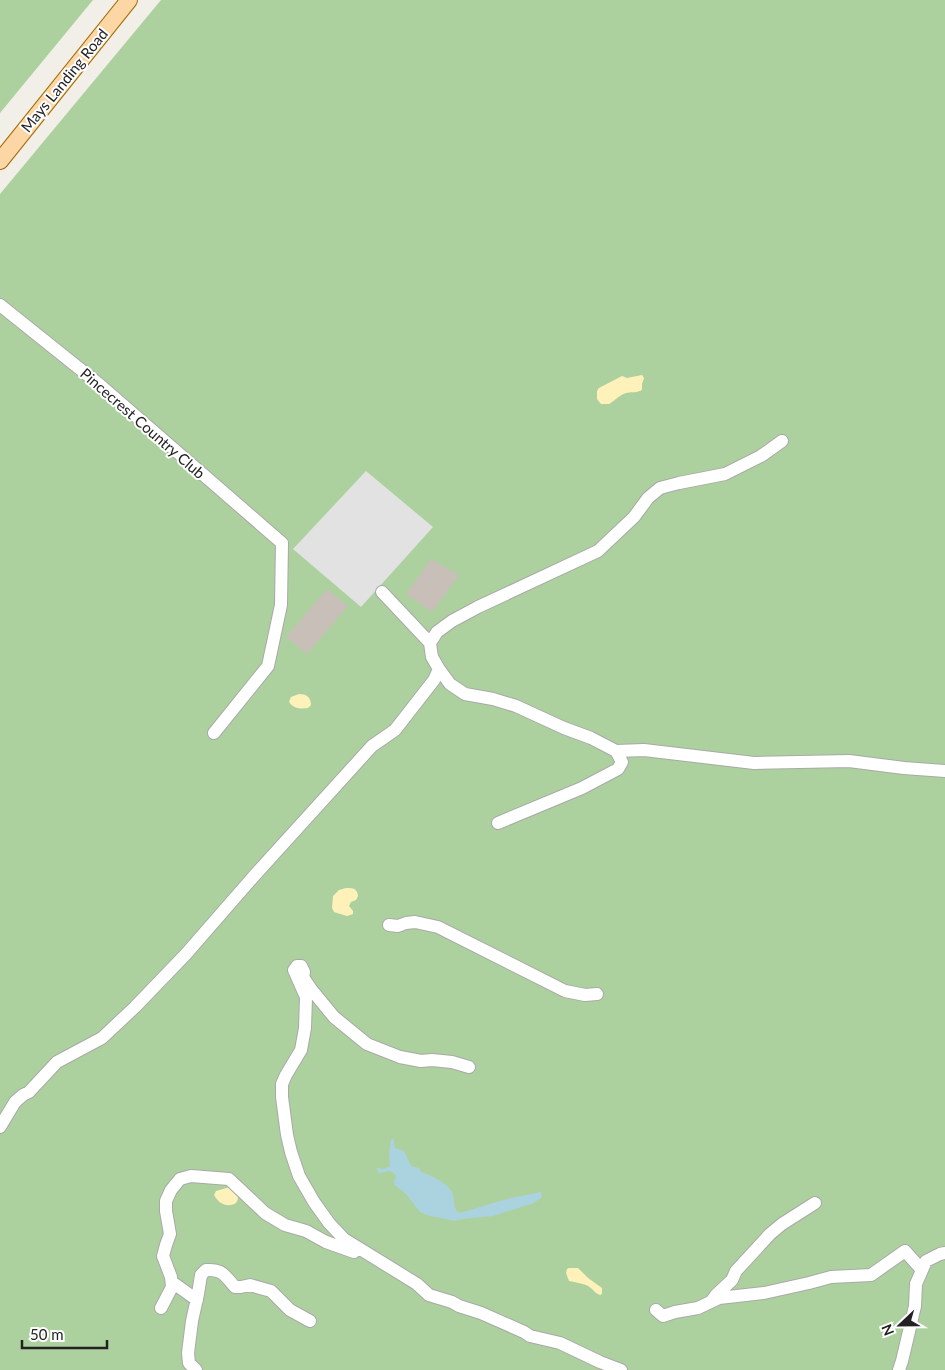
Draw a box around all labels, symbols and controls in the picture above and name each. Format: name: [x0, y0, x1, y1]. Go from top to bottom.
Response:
street label: Mays Landing Road: [17, 25, 111, 135]
street label: Pincecrest Country Club: [77, 364, 209, 482]
north arrow: [875, 1300, 925, 1350]
scale bar: [22, 1318, 108, 1350]
text: N: [878, 1322, 897, 1338]
text: 50 m: [30, 1325, 64, 1343]

